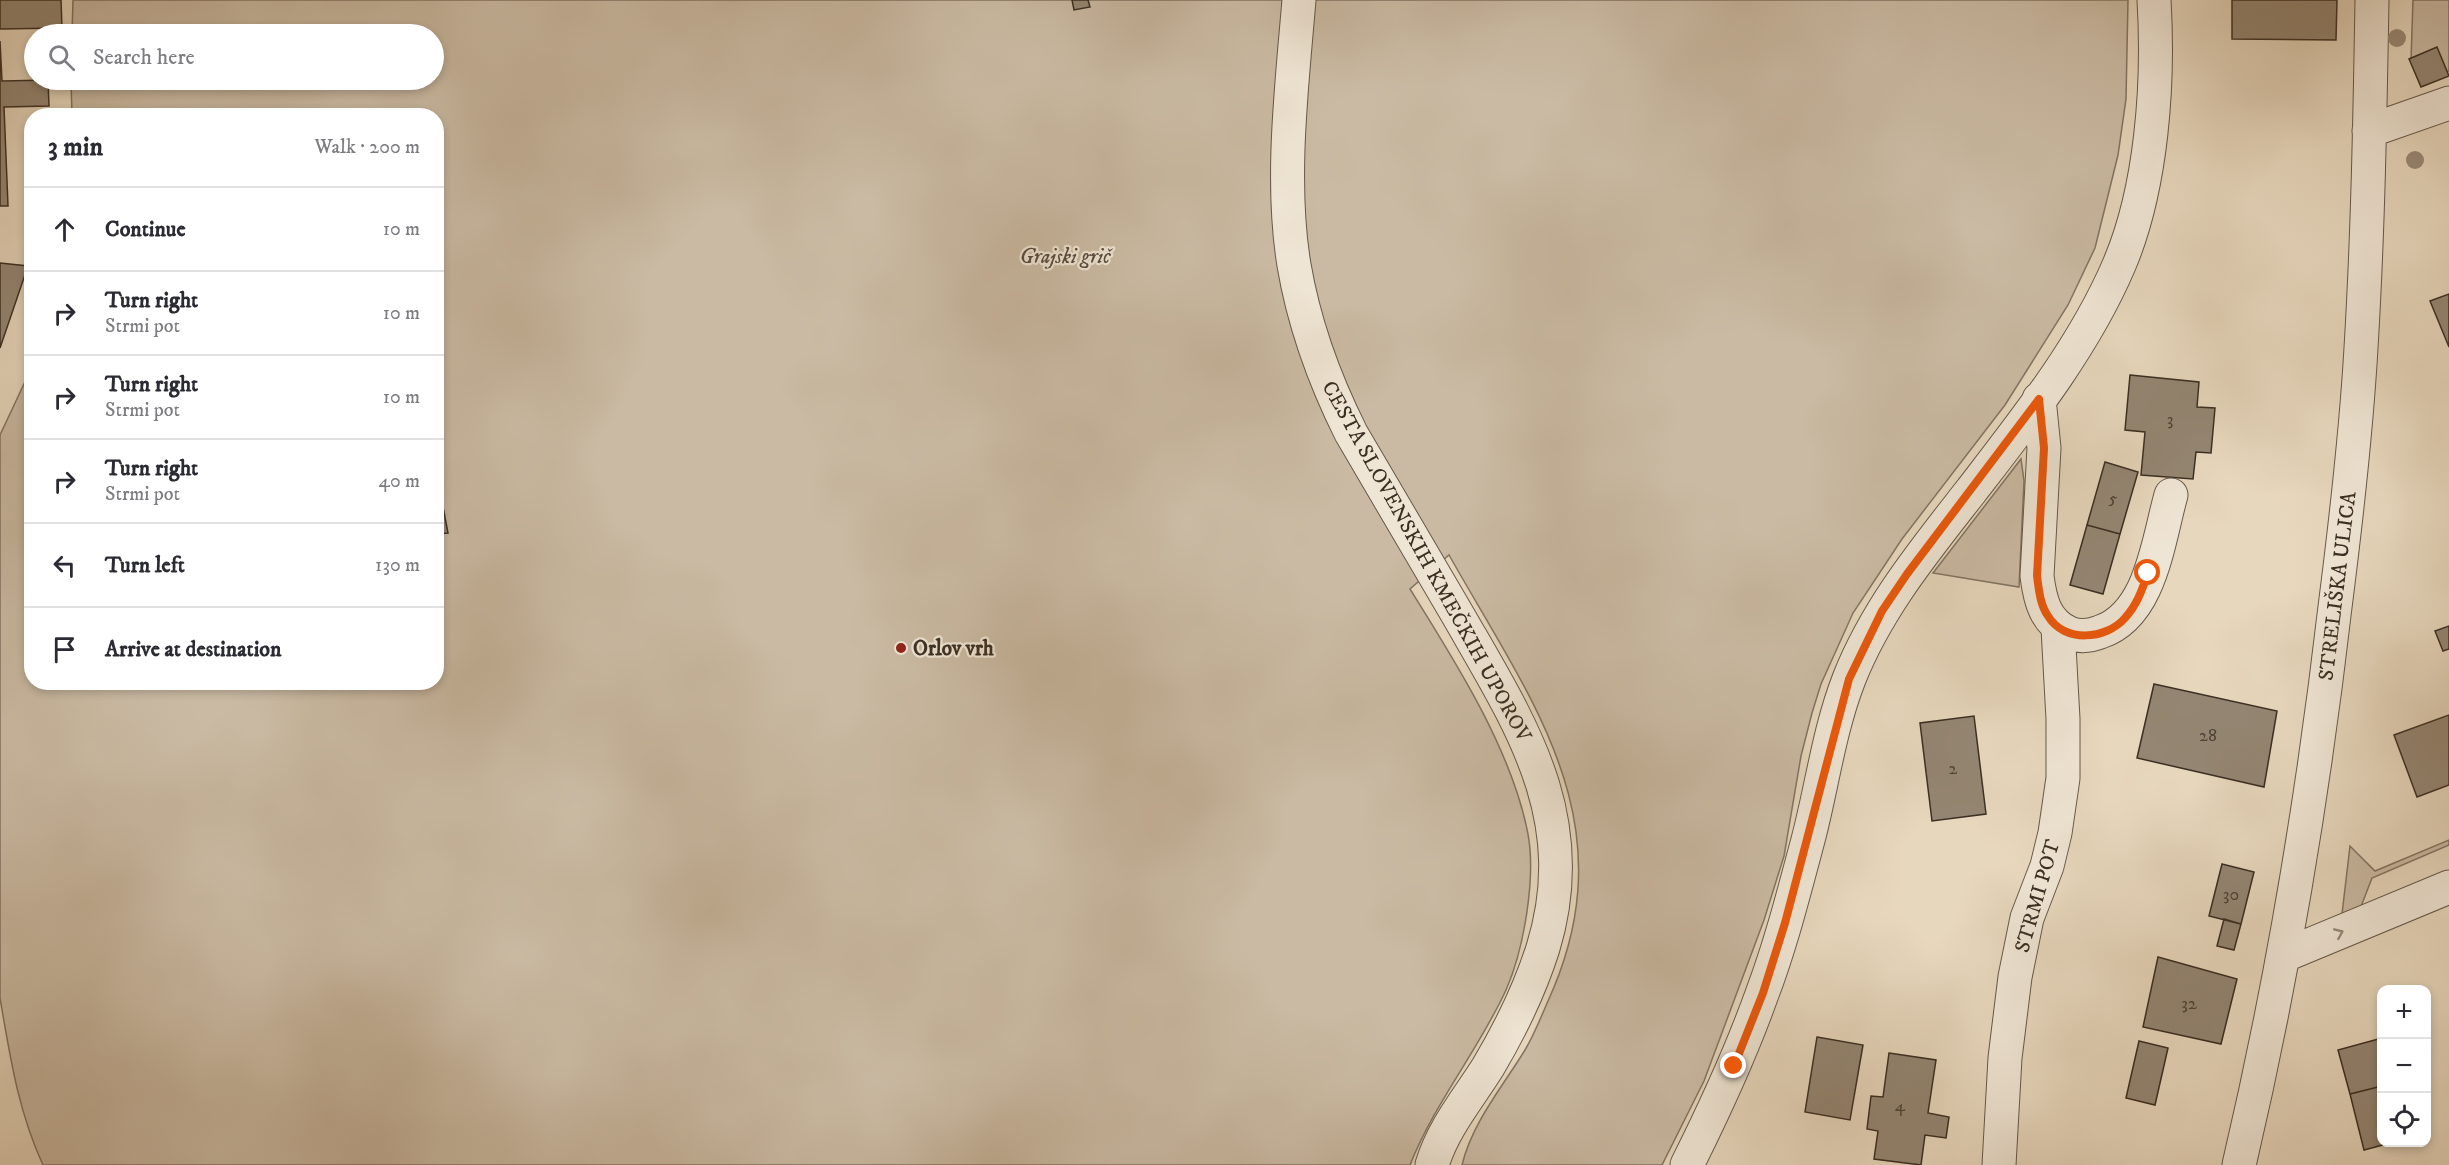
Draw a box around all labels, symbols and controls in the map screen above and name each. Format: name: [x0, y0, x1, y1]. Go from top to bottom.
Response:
search box: [24, 24, 444, 90]
icon: search: [45, 41, 78, 74]
text: Search here: [93, 44, 195, 71]
text: 3 min: [48, 131, 103, 164]
text: Walk · 200 m: [314, 135, 420, 160]
icon: ahead: [48, 213, 81, 246]
text: Continue: [105, 216, 186, 243]
text: 10 m: [383, 217, 420, 242]
park label: Grajski grič: [1020, 244, 1114, 270]
text: Turn right: [105, 287, 198, 314]
icon: right: [48, 297, 81, 330]
text: 10 m: [383, 301, 420, 326]
text: Strmi pot: [105, 314, 180, 339]
text: Turn right: [105, 371, 198, 398]
street label: CESTA SLOVENSKIH KMEČKIH UPOROV: [1316, 375, 1539, 747]
icon: right: [48, 381, 81, 414]
text: 10 m: [383, 385, 420, 410]
text: Strmi pot: [105, 398, 180, 423]
house number: 3: [2167, 409, 2173, 431]
text: Turn right: [105, 455, 198, 482]
icon: right: [48, 465, 81, 498]
text: 40 m: [378, 469, 420, 494]
text: Strmi pot: [105, 482, 180, 507]
house number: 5: [2109, 488, 2118, 510]
street label: STRELIŠKA ULICA: [2312, 489, 2363, 682]
icon: left: [48, 549, 81, 582]
text: Turn left: [105, 552, 185, 579]
text: 130 m: [375, 553, 420, 578]
route start: [2134, 559, 2160, 585]
icon: arrive: [48, 633, 81, 666]
text: Arrive at destination: [105, 636, 282, 663]
place label: Orlov vrh: [913, 636, 995, 662]
marker: Orlov vrh: [894, 641, 908, 655]
house number: 28: [2199, 725, 2217, 747]
house number: 2: [1949, 758, 1958, 780]
street label: STRMI POT: [2009, 837, 2066, 956]
house number: 30: [2223, 884, 2239, 906]
one-way arrow: [2333, 928, 2344, 940]
map controls: [2377, 985, 2431, 1147]
button: +: [2377, 985, 2431, 1039]
house number: 32: [2181, 993, 2197, 1015]
button: −: [2377, 1039, 2431, 1093]
route end: [1720, 1052, 1746, 1078]
button: locate: [2377, 1093, 2431, 1147]
house number: 4: [1895, 1095, 1906, 1117]

